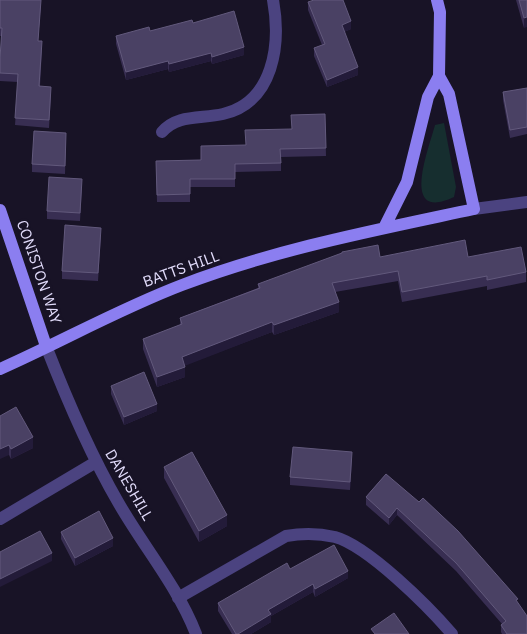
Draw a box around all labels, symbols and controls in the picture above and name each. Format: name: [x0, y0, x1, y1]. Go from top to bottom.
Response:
street label: CONISTON WAY: [13, 217, 66, 327]
street label: BATTS HILL: [140, 246, 222, 291]
street label: DANESHILL: [101, 446, 158, 524]

